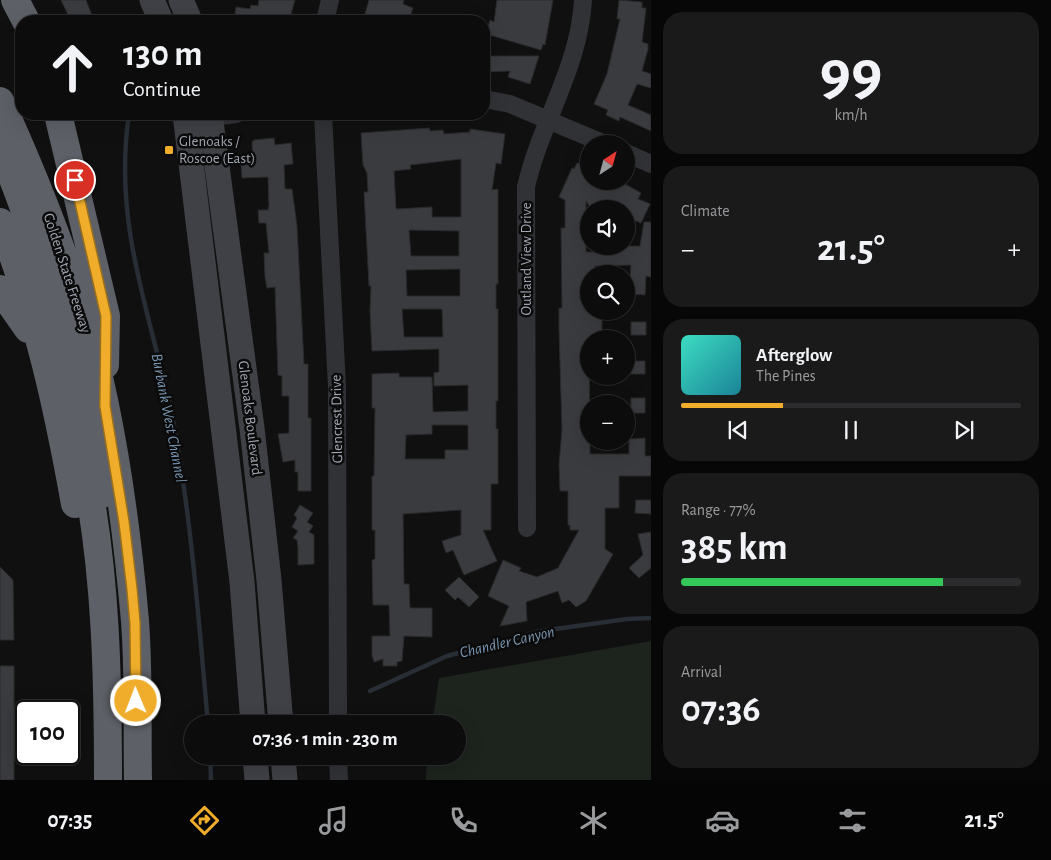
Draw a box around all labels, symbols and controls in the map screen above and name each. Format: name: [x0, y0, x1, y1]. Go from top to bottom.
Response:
icon: ahead: [40, 35, 105, 100]
text: 130 m: [123, 37, 202, 72]
text: 99: [820, 41, 882, 106]
text: Continue: [123, 78, 201, 100]
text: km/h: [834, 107, 868, 123]
place label: Glenoaks / Roscoe (East): [179, 134, 255, 166]
north arrow: [580, 135, 635, 190]
map controls: [580, 135, 635, 450]
marker: Glenoaks / Roscoe (East): [163, 144, 175, 156]
pin: [54, 159, 96, 201]
icon: arrive: [61, 166, 89, 194]
button: sound: [580, 200, 635, 255]
street label: Outland View Drive: [519, 202, 534, 316]
text: Climate: [681, 203, 730, 219]
street label: Golden State Freeway: [41, 211, 94, 335]
text: 21.5°: [817, 230, 885, 268]
text: −: [681, 236, 694, 264]
text: +: [1008, 236, 1021, 264]
button: search: [580, 265, 635, 320]
button: +: [580, 330, 635, 385]
text: Afterglow: [756, 346, 832, 365]
water label: Burbank West Channel: [149, 352, 189, 484]
street label: Glenoaks Boulevard: [236, 360, 265, 476]
text: The Pines: [756, 368, 816, 384]
street label: Glencrest Drive: [329, 374, 345, 463]
button: −: [580, 395, 635, 450]
icon: previous: [724, 416, 752, 444]
icon: pause: [837, 416, 865, 444]
icon: next: [950, 416, 978, 444]
text: Range · 77%: [681, 502, 756, 518]
text: 385 km: [681, 529, 788, 567]
water label: Chandler Canyon: [458, 623, 556, 661]
text: Arrival: [681, 664, 722, 680]
position arrow: [109, 674, 161, 726]
text: 07:36: [681, 691, 761, 729]
speed limit sign: 100: [15, 700, 80, 765]
text: 07:36 · 1 min · 230 m: [252, 730, 398, 749]
icon: directions: [187, 803, 222, 838]
icon: music: [316, 803, 351, 838]
icon: phone: [446, 803, 481, 838]
icon: climate: [576, 803, 611, 838]
icon: car: [705, 803, 740, 838]
icon: filters: [835, 803, 870, 838]
text: 07:35: [47, 809, 92, 831]
text: 21.5°: [964, 809, 1004, 831]

